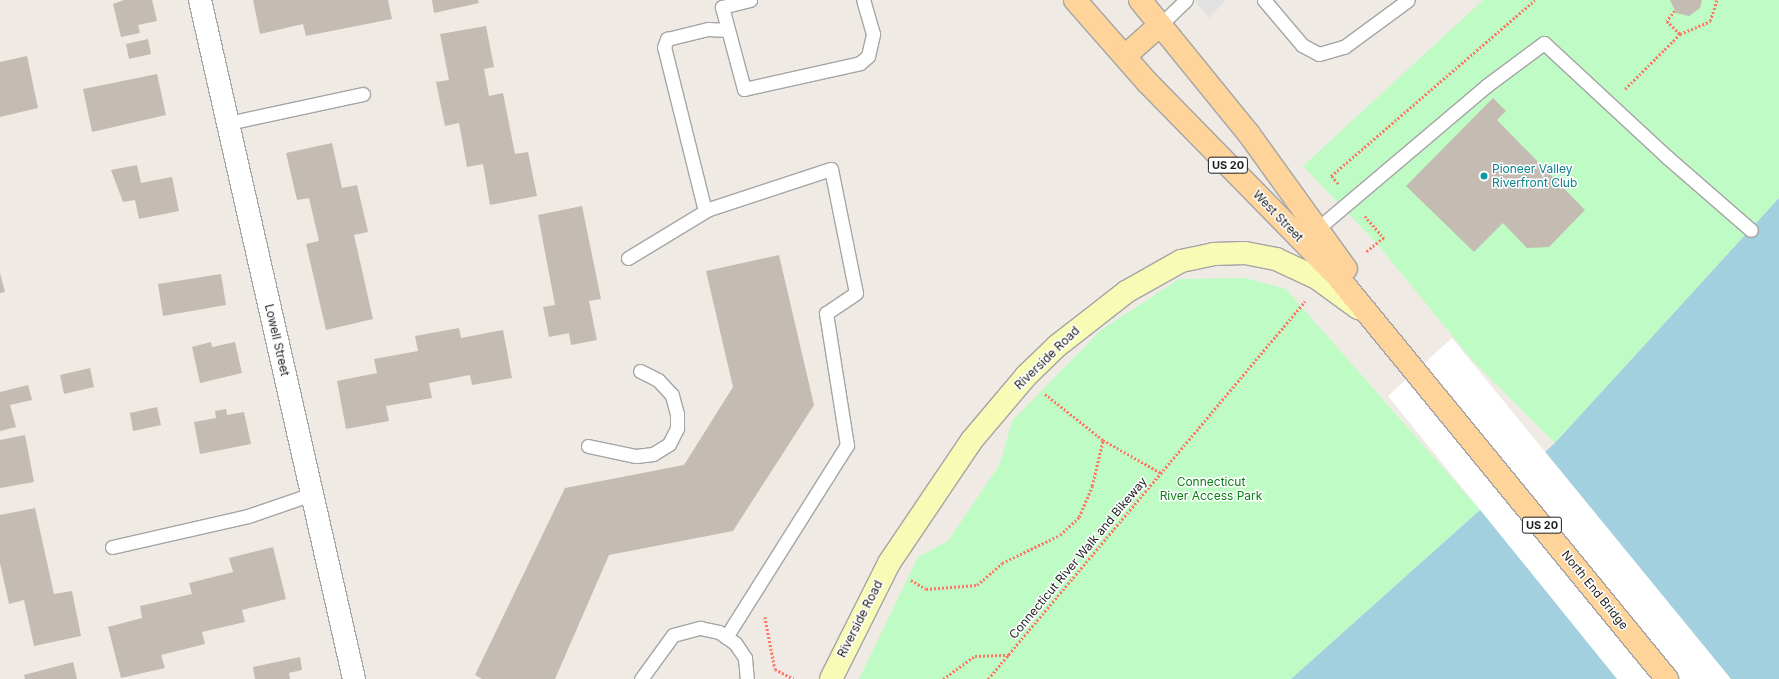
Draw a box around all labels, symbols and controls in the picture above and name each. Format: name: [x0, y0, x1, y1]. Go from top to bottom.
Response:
road number: US 20: [1207, 156, 1249, 174]
place label: Pioneer Valley Riverfront Club: [1492, 162, 1577, 190]
marker: Pioneer Valley Riverfront Club: [1479, 171, 1489, 181]
street label: West Street: [1250, 187, 1306, 245]
street label: Lowell Street: [262, 303, 292, 377]
street label: Riverside Road: [1012, 323, 1082, 393]
street label: Connecticut River Walk and Bikeway: [1006, 474, 1150, 642]
park label: Connecticut River Access Park: [1160, 475, 1262, 503]
road number: US 20: [1521, 516, 1563, 534]
street label: North End Bridge: [1559, 548, 1631, 632]
street label: Riverside Road: [834, 578, 886, 660]

